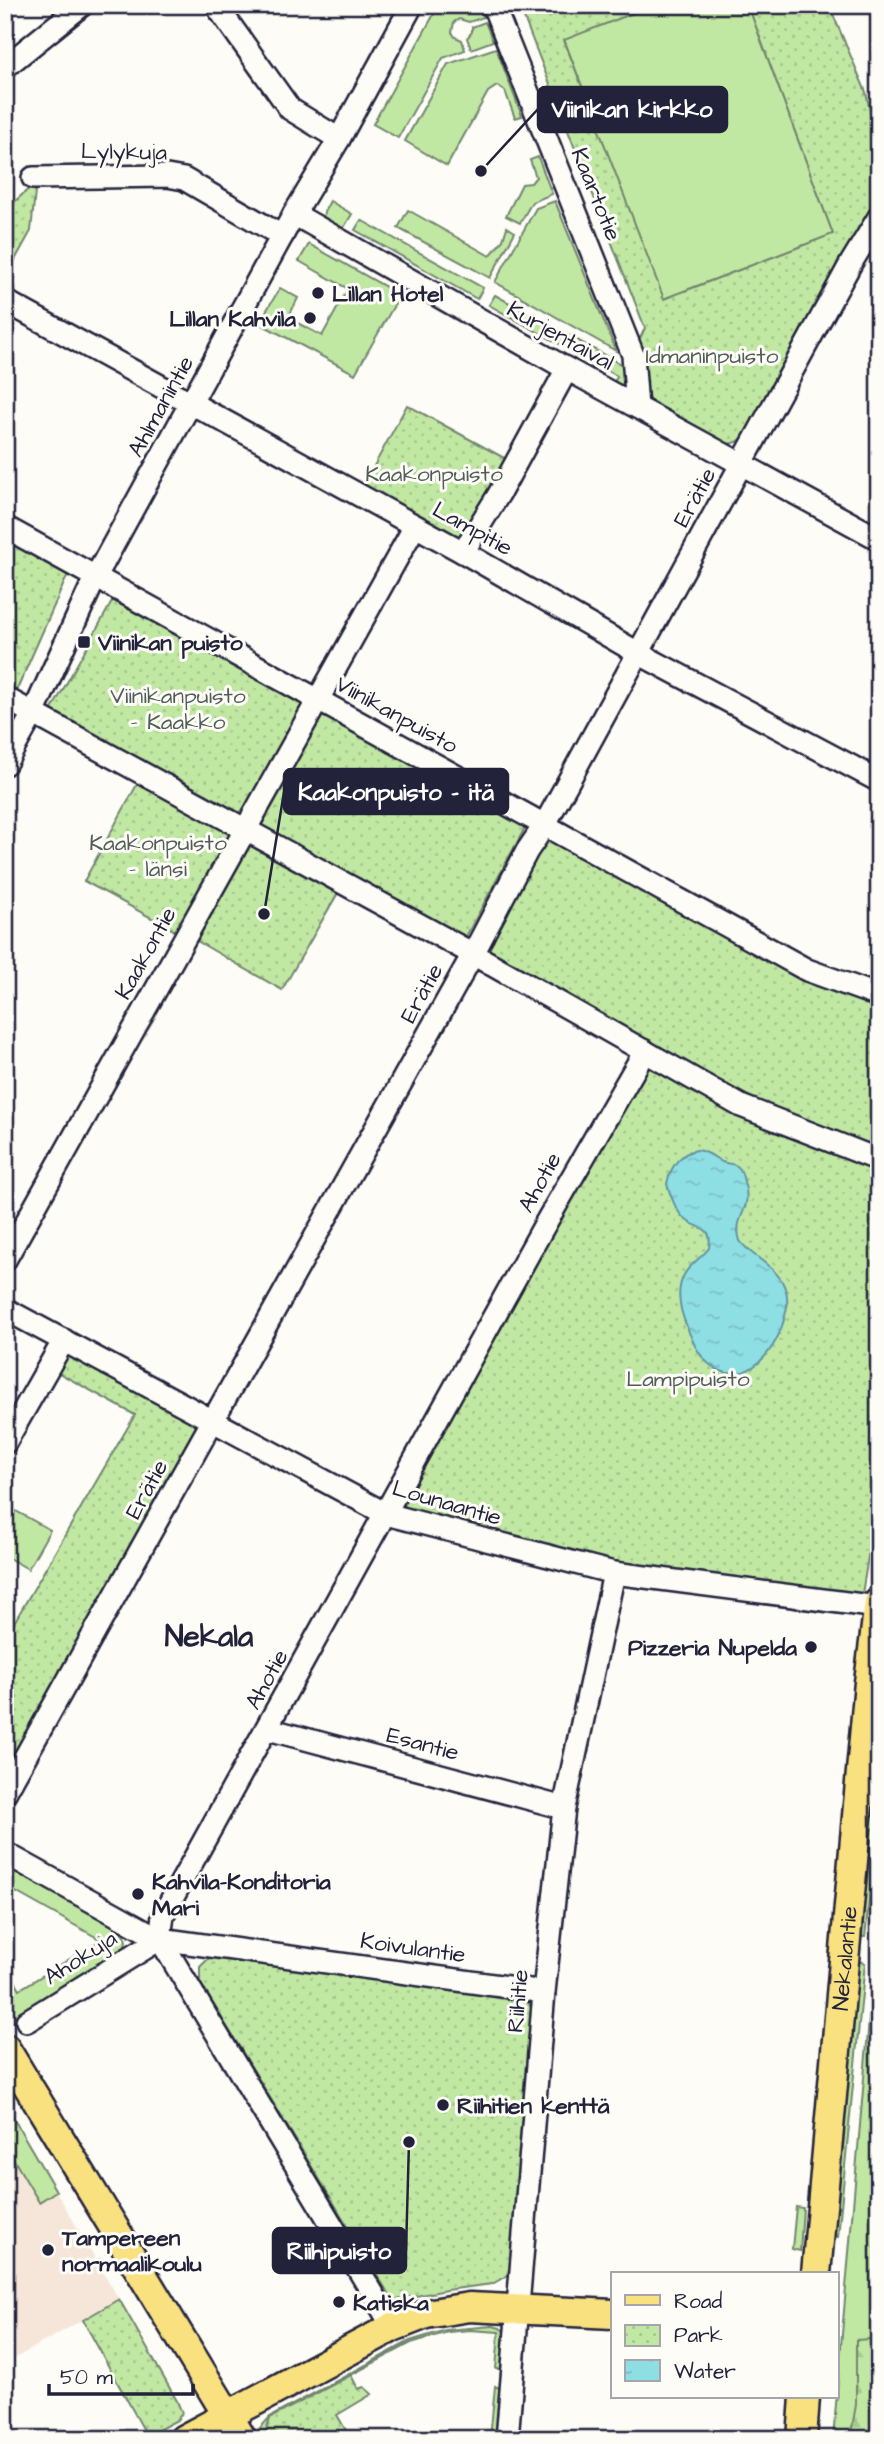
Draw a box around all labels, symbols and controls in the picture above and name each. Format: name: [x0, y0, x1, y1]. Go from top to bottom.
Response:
callout: Viinikan kirkko: [538, 87, 727, 132]
text: Viinikan kirkko: [550, 93, 713, 127]
street label: Lylykuja: [80, 135, 168, 170]
street label: Kaartotie: [563, 143, 629, 246]
place label: Lillan Hotel: [332, 278, 444, 310]
marker: Lillan Hotel: [310, 285, 326, 301]
street label: Kurjentaival: [501, 293, 620, 378]
place label: Lillan Kahvila: [169, 303, 296, 335]
marker: Lillan Kahvila: [302, 310, 318, 326]
park label: Idmaninpuisto: [645, 340, 779, 372]
street label: Ahlmanintie: [120, 350, 202, 463]
park label: Kaakonpuisto: [365, 458, 503, 490]
street label: Erätie: [666, 462, 724, 533]
street label: Lampitie: [427, 494, 518, 564]
place label: Viinikan puisto: [97, 627, 243, 659]
marker: Viinikan puisto: [76, 634, 92, 650]
street label: Viinikanpuisto: [330, 668, 464, 762]
park label: Viinikanpuisto - Kaakko: [110, 680, 246, 738]
callout: Kaakonpuisto - itä: [284, 769, 508, 814]
text: Kaakonpuisto - itä: [298, 776, 495, 810]
park label: Kaakonpuisto - länsi: [89, 827, 227, 885]
street label: Kaakontie: [107, 902, 184, 1005]
street label: Erätie: [393, 958, 451, 1029]
street label: Ahotie: [510, 1147, 569, 1218]
park label: Lampipuisto: [626, 1363, 750, 1395]
street label: Erätie: [118, 1454, 176, 1525]
street label: Lounaantie: [388, 1472, 505, 1534]
district label: Nekala: [165, 1616, 254, 1658]
place label: Pizzeria Nupelda: [628, 1632, 797, 1664]
marker: Pizzeria Nupelda: [803, 1639, 819, 1655]
street label: Ahotie: [237, 1644, 296, 1715]
street label: Esantie: [383, 1719, 462, 1769]
place label: Kahvila-Konditoria Mari: [152, 1866, 331, 1924]
marker: Kahvila-Konditoria Mari: [130, 1886, 146, 1902]
street label: Nekalantie: [825, 1905, 866, 2012]
street label: Ahokuja: [38, 1923, 123, 1993]
street label: Koivulantie: [358, 1925, 468, 1971]
street label: Riihitie: [499, 1968, 537, 2034]
place label: Riihitien kenttä: [457, 2090, 610, 2122]
marker: Riihitien kenttä: [435, 2097, 451, 2113]
place label: Tampereen normaalikoulu: [61, 2222, 202, 2280]
callout: Riihipuisto: [273, 2228, 406, 2273]
text: Riihipuisto: [287, 2235, 392, 2269]
marker: Tampereen normaalikoulu: [40, 2242, 56, 2258]
legend: [611, 2272, 838, 2398]
place label: Katiska: [353, 2287, 429, 2319]
text: Road: [674, 2287, 722, 2316]
marker: Katiska: [331, 2294, 347, 2310]
text: Park: [674, 2321, 723, 2350]
scale bar: [49, 2353, 192, 2397]
text: Water: [674, 2357, 736, 2386]
text: 50 m: [60, 2363, 114, 2392]

